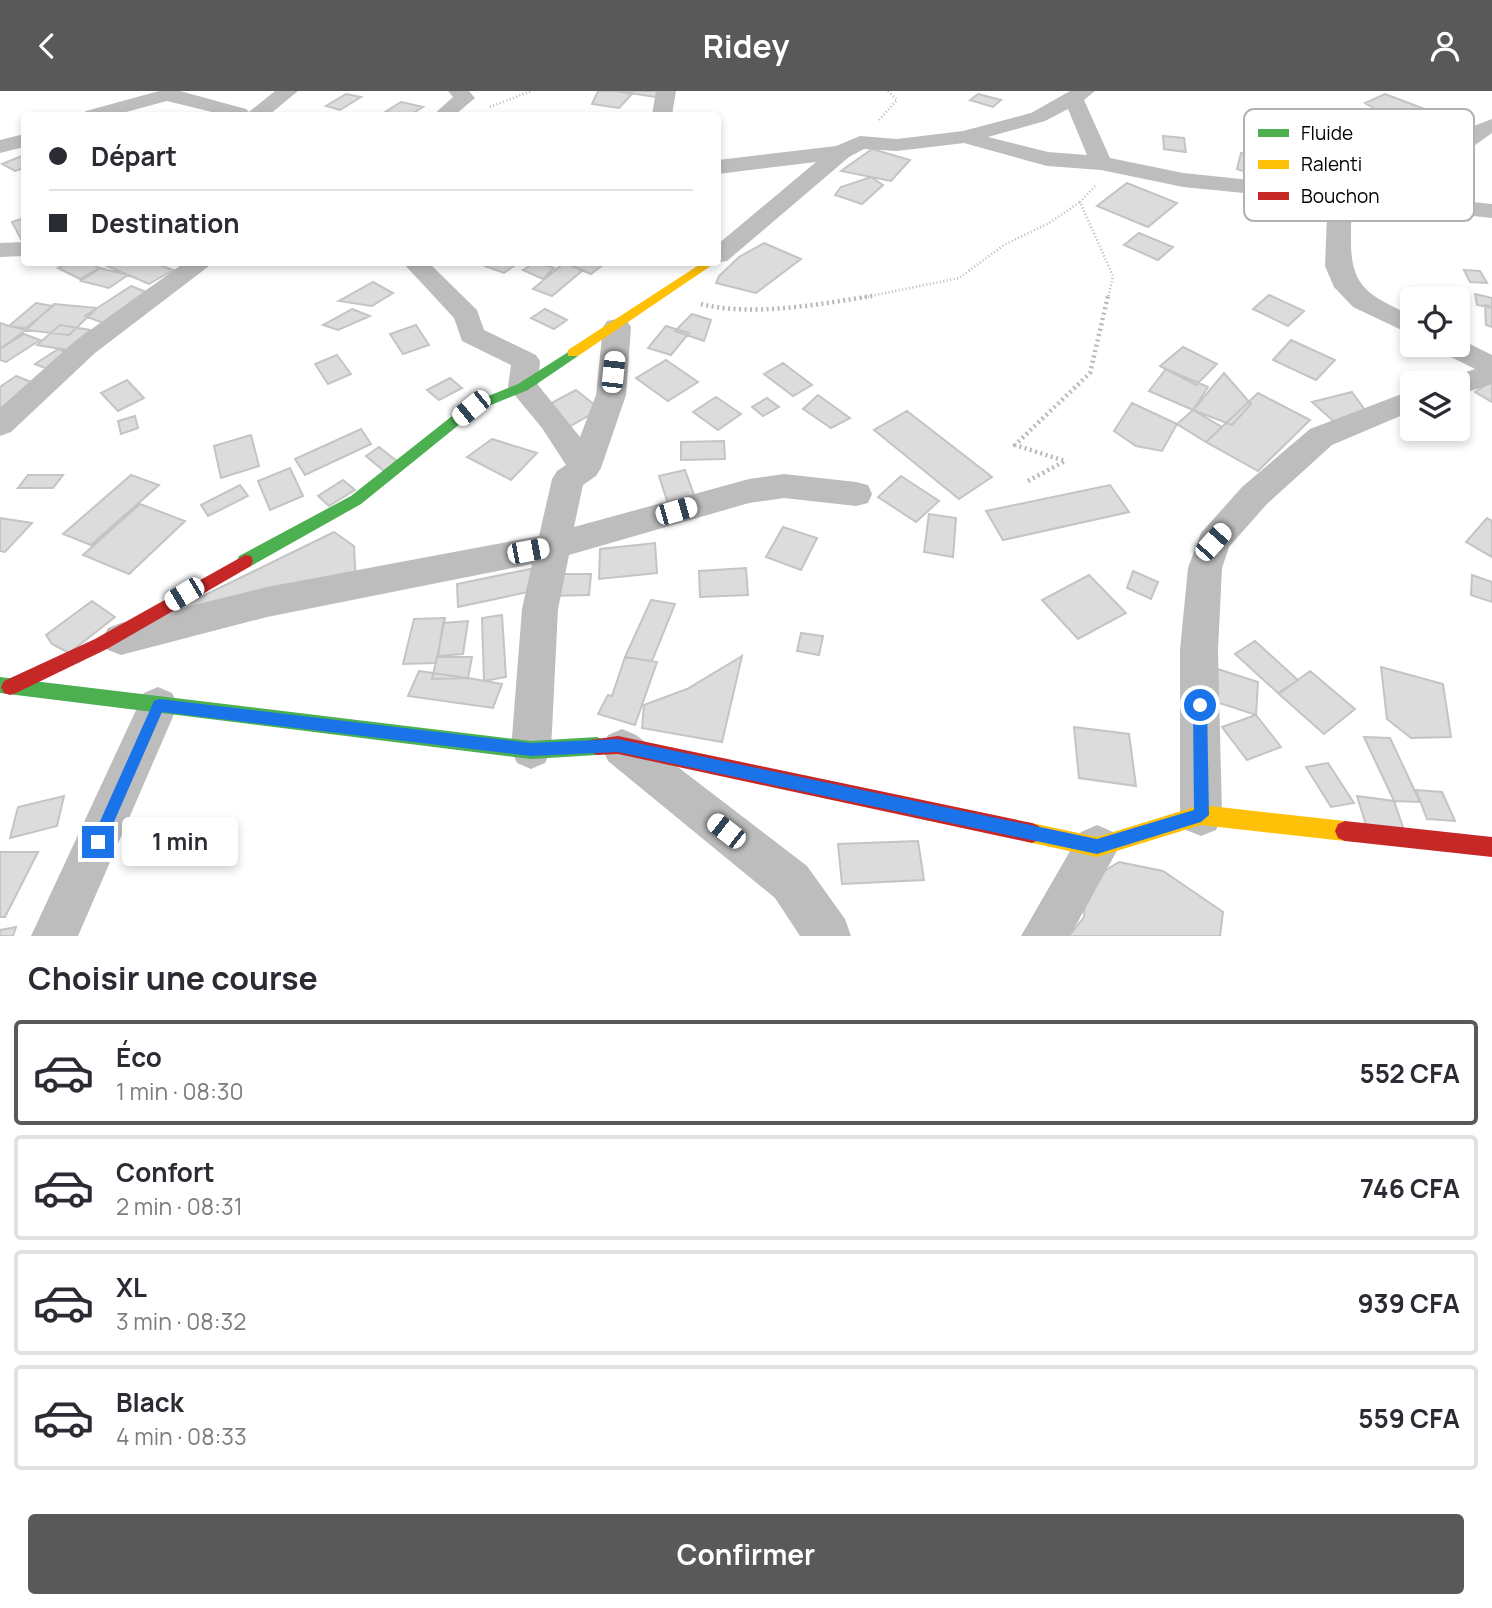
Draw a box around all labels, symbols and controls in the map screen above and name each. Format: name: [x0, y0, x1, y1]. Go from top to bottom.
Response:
text: Ridey: [703, 24, 789, 68]
icon: back: [28, 27, 66, 65]
icon: person: [1426, 27, 1464, 65]
legend: [1244, 109, 1474, 221]
text: Fluide: [1301, 120, 1353, 146]
text: Départ: [91, 138, 177, 174]
text: Ralenti: [1301, 151, 1362, 177]
text: Bouchon: [1301, 183, 1380, 209]
text: Destination: [91, 205, 240, 241]
map controls: [1400, 287, 1470, 441]
button: locate: [1400, 287, 1470, 357]
car: [601, 350, 626, 394]
button: layers: [1400, 371, 1470, 441]
car: [449, 387, 494, 429]
car: [653, 495, 700, 527]
car: [1192, 519, 1235, 565]
car: [506, 537, 551, 565]
car: [161, 574, 208, 614]
route start: [1184, 689, 1216, 721]
car: [703, 810, 750, 852]
callout: 1 min: [122, 817, 238, 867]
text: 1 min: [152, 825, 208, 857]
route end: [82, 826, 114, 858]
text: Choisir une course: [28, 956, 318, 1000]
text: Éco: [116, 1039, 162, 1075]
icon: car: [32, 1041, 95, 1104]
text: 552 CFA: [1360, 1055, 1460, 1091]
text: 1 min · 08:30: [116, 1075, 244, 1107]
text: Confort: [116, 1154, 215, 1190]
icon: car: [32, 1156, 95, 1219]
text: 746 CFA: [1360, 1170, 1460, 1206]
text: 2 min · 08:31: [116, 1190, 243, 1222]
text: XL: [116, 1269, 147, 1305]
icon: car: [32, 1271, 95, 1334]
text: 939 CFA: [1357, 1285, 1460, 1321]
text: 3 min · 08:32: [116, 1305, 246, 1337]
text: Black: [116, 1384, 184, 1420]
icon: car: [32, 1386, 95, 1449]
text: 559 CFA: [1358, 1400, 1460, 1436]
text: 4 min · 08:33: [116, 1420, 247, 1452]
button: Confirmer: [28, 1514, 1464, 1594]

